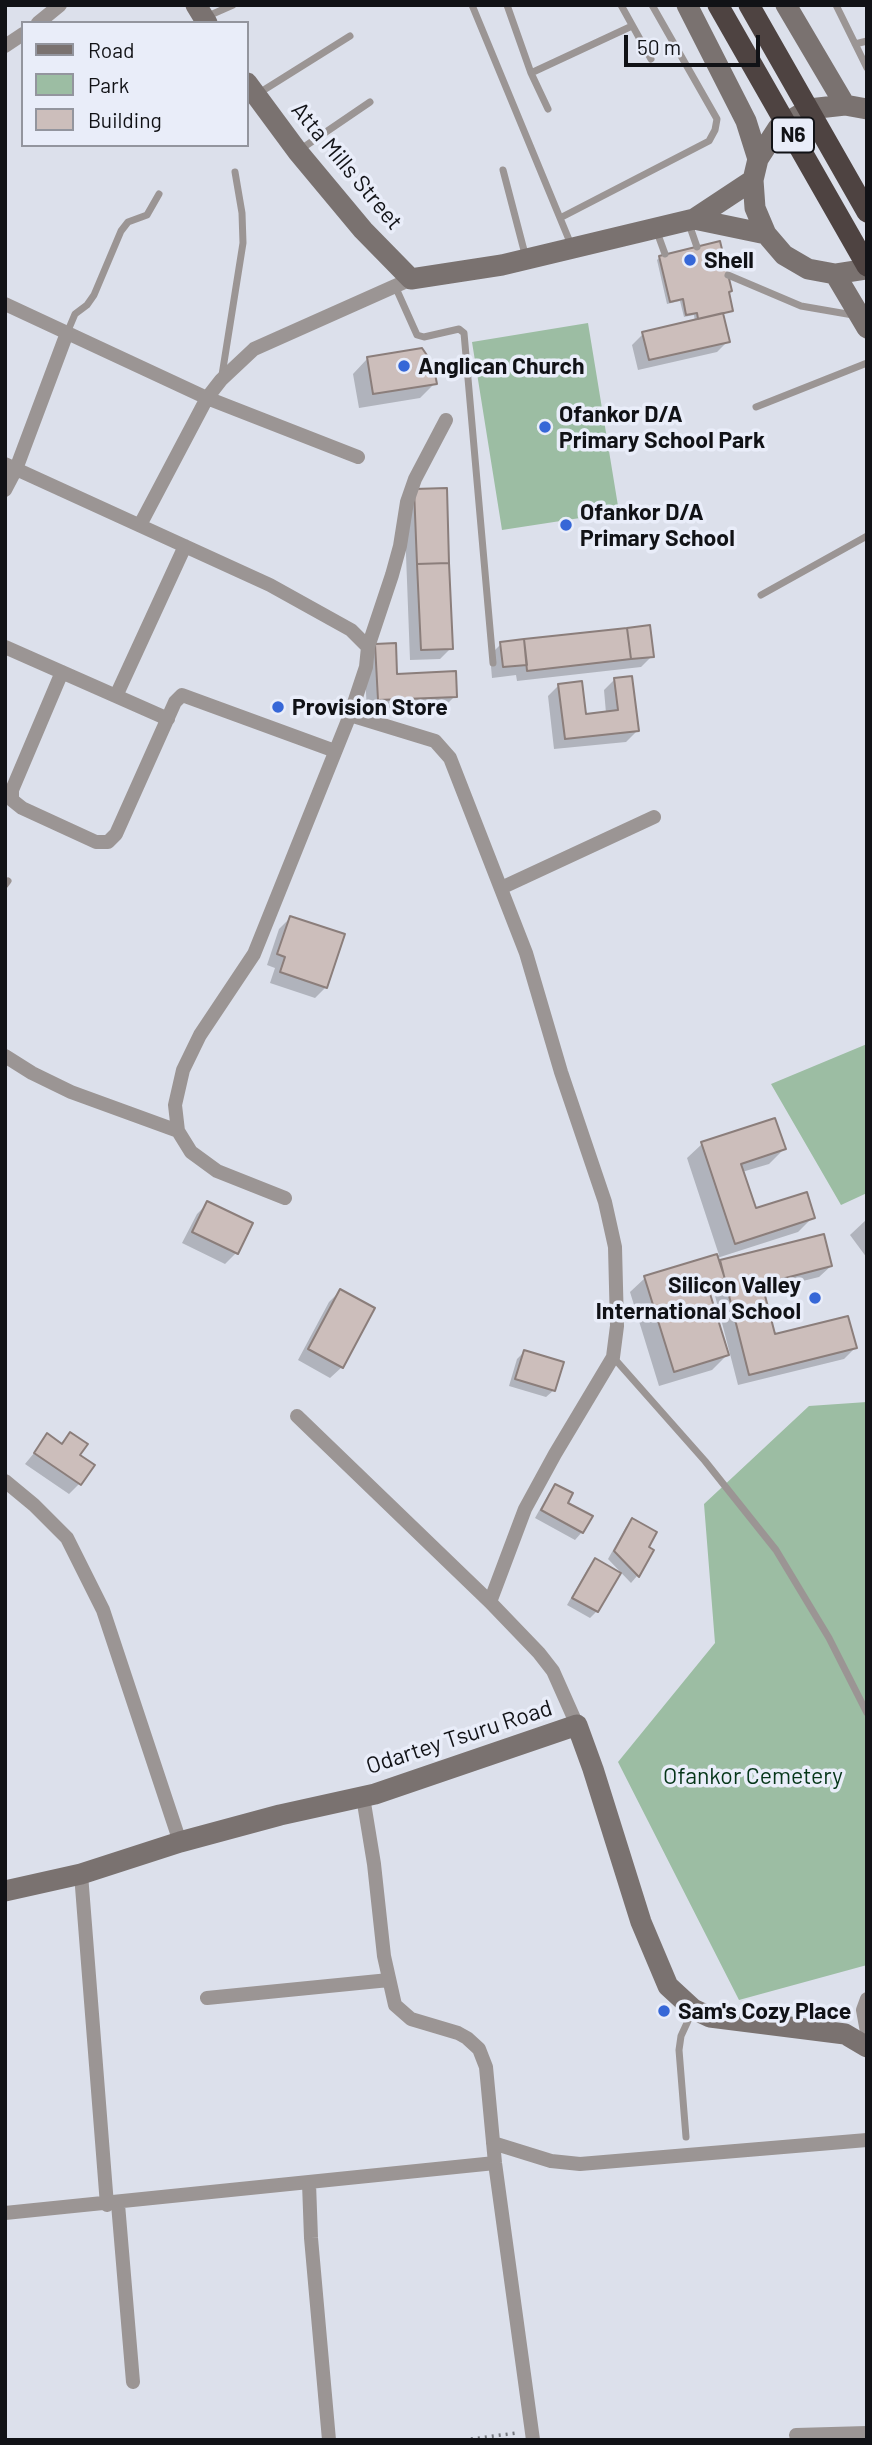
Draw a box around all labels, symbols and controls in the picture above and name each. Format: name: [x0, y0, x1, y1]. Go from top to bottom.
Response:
legend: [21, 21, 248, 147]
scale bar: [627, 21, 764, 65]
text: 50 m: [637, 34, 681, 59]
text: Road: [88, 37, 134, 62]
text: Park: [88, 72, 129, 97]
street label: Atta Mills Street: [286, 97, 408, 235]
text: Building: [88, 107, 162, 132]
road number: N6: [772, 118, 814, 152]
place label: Shell: [704, 246, 754, 274]
marker: Shell: [682, 252, 698, 268]
place label: Anglican Church: [418, 352, 584, 380]
marker: Anglican Church: [396, 358, 412, 374]
place label: Ofankor D/A Primary School Park: [559, 400, 765, 454]
marker: Ofankor D/A Primary School Park: [537, 419, 553, 435]
place label: Ofankor D/A Primary School: [580, 498, 735, 552]
marker: Ofankor D/A Primary School: [558, 517, 574, 533]
place label: Provision Store: [292, 693, 448, 721]
marker: Provision Store: [270, 699, 286, 715]
place label: Silicon Valley International School: [596, 1271, 801, 1325]
marker: Silicon Valley International School: [807, 1290, 823, 1306]
street label: Odartey Tsuru Road: [362, 1694, 556, 1780]
park label: Ofankor Cemetery: [663, 1762, 843, 1790]
place label: Sam's Cozy Place: [678, 1997, 851, 2025]
marker: Sam's Cozy Place: [656, 2003, 672, 2019]

